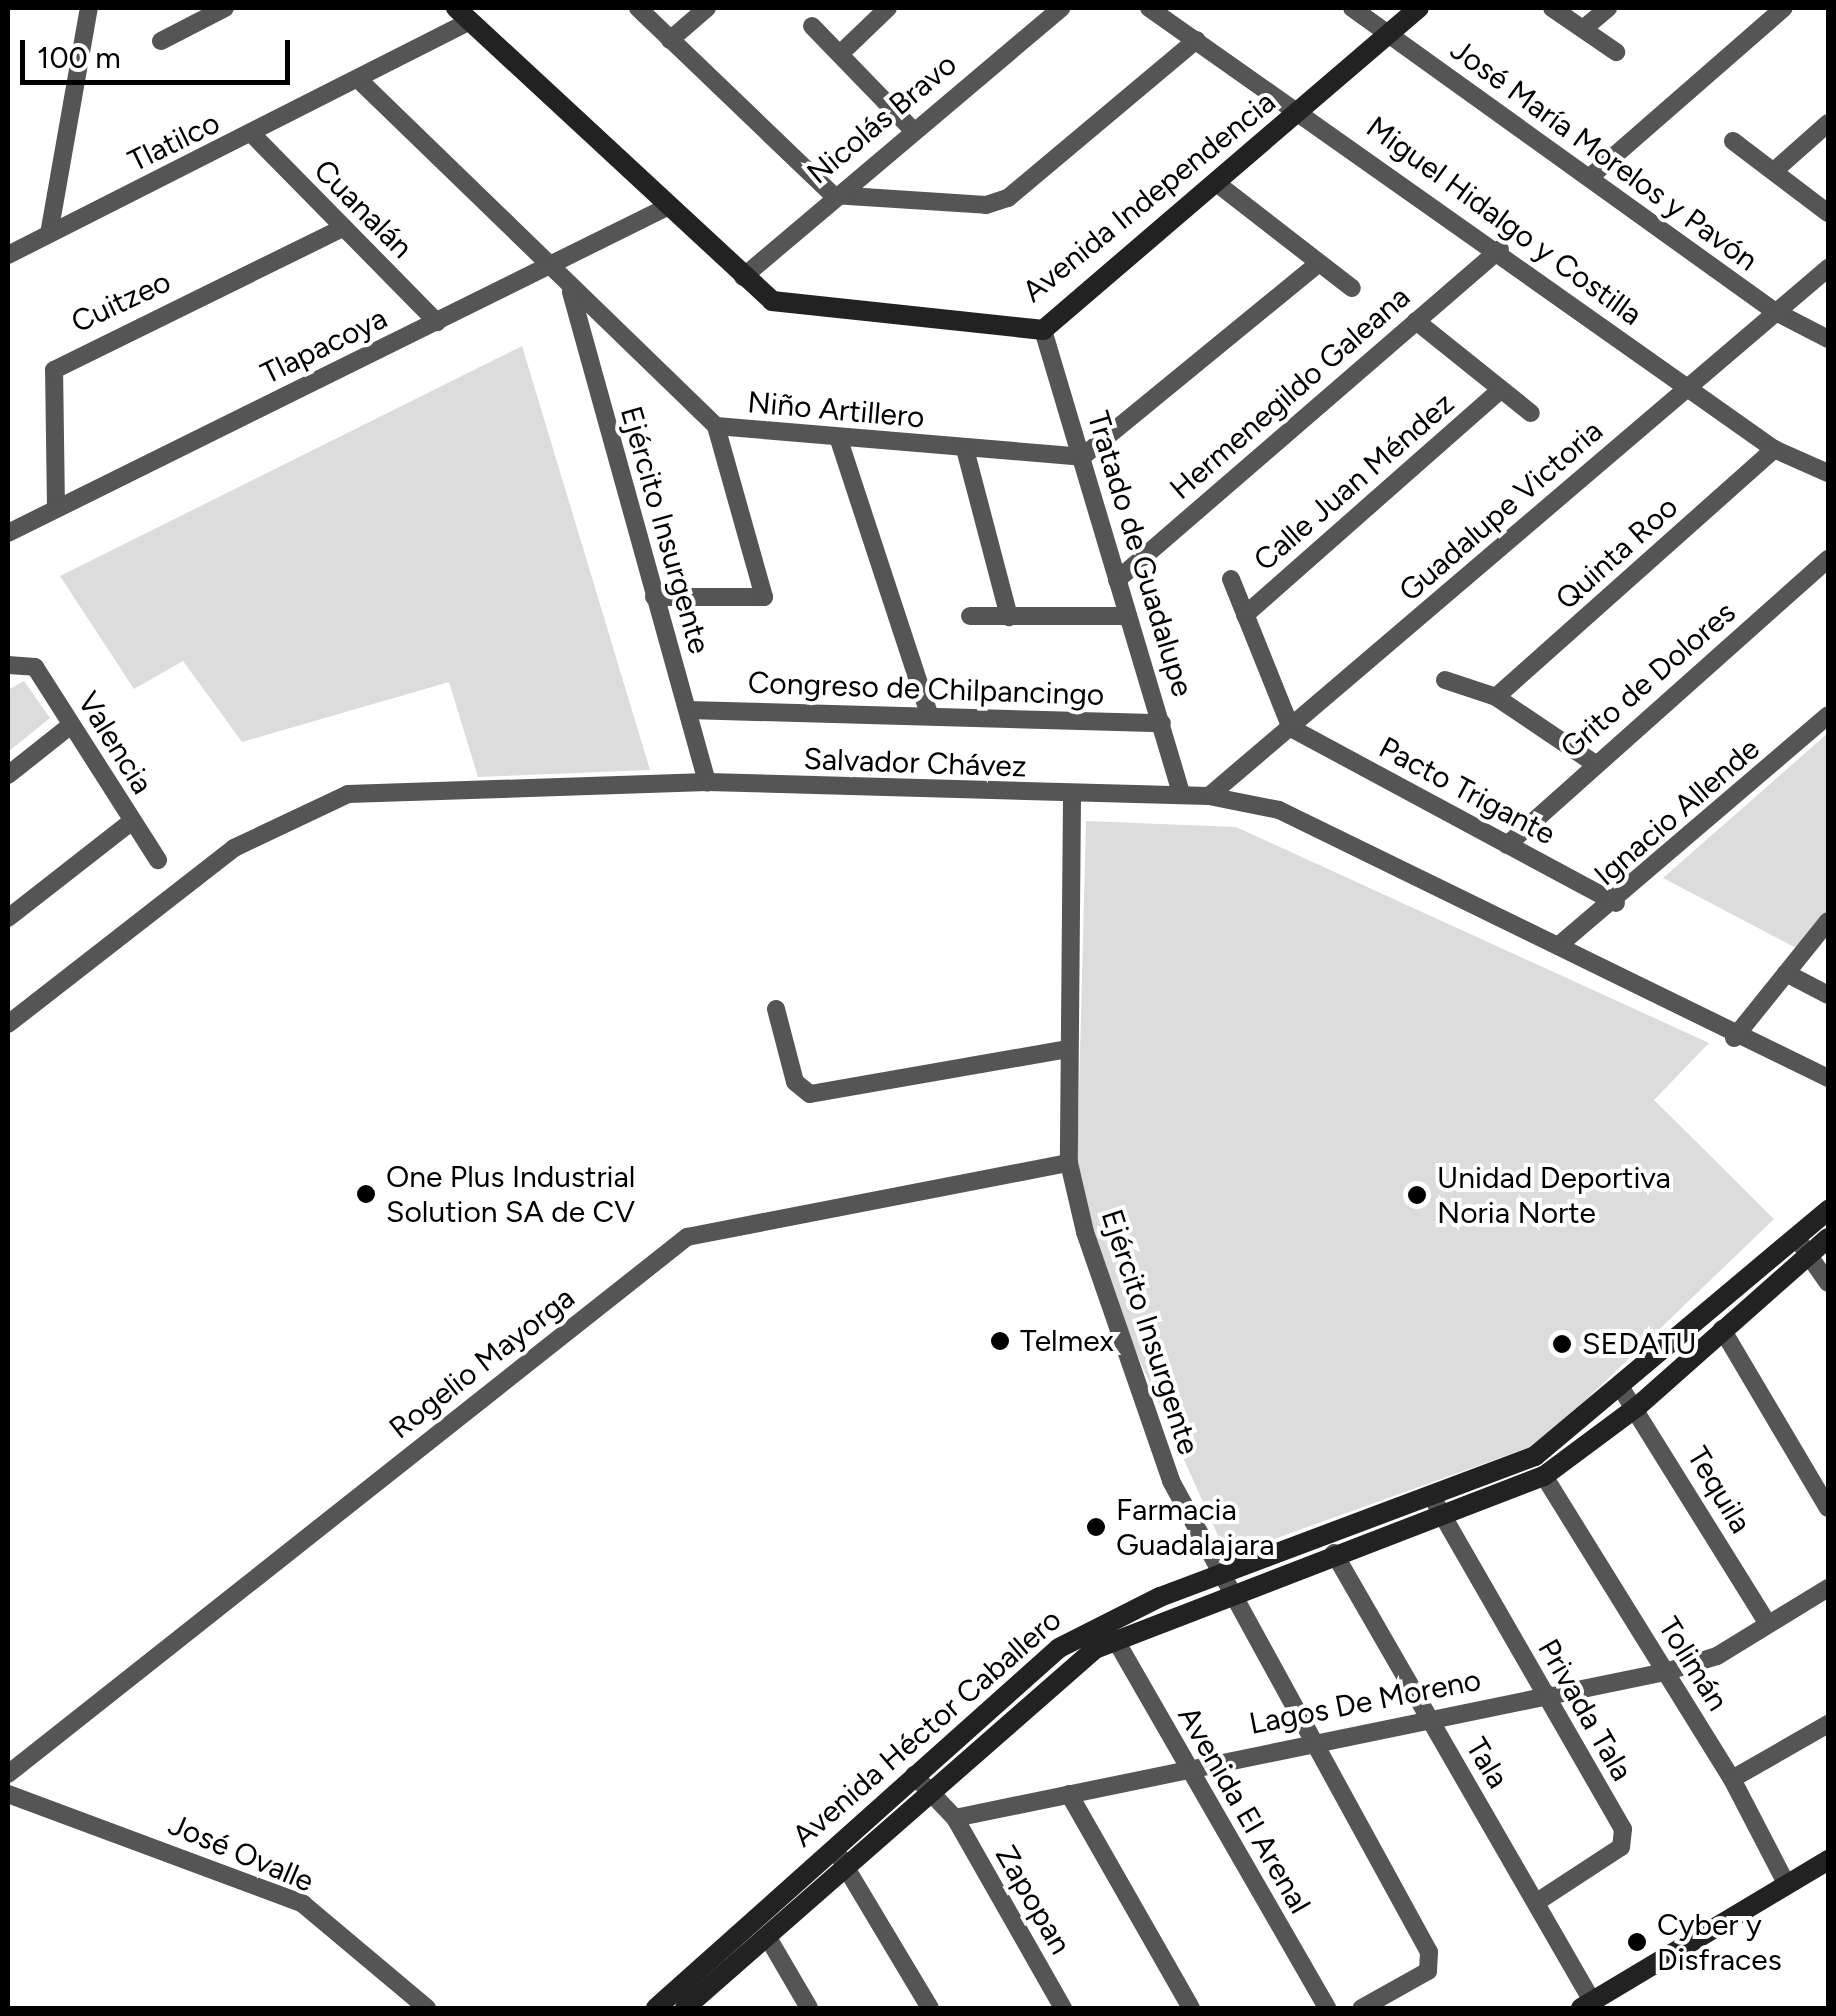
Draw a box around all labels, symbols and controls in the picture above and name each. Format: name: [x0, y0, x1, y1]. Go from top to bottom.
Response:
scale bar: [25, 20, 295, 82]
street label: José María Morelos y Pavón: [1444, 32, 1764, 278]
text: 100 m: [37, 39, 121, 76]
street label: Nicolás Bravo: [800, 46, 964, 192]
street label: Avenida Independencia: [1015, 84, 1283, 310]
street label: Tlatilco: [123, 105, 225, 179]
street label: Miguel Hidalgo y Costilla: [1359, 109, 1649, 333]
street label: Cuanalán: [306, 152, 420, 266]
street label: Cuitzeo: [66, 263, 176, 341]
street label: Hermenegildo Galeana: [1163, 279, 1417, 507]
street label: Tlapacoya: [255, 300, 393, 392]
street label: Niño Artillero: [746, 384, 926, 436]
street label: Calle Juan Méndez: [1247, 385, 1461, 579]
street label: Ejército Insurgente: [612, 402, 718, 658]
street label: Tratado de Guadalupe: [1080, 407, 1200, 701]
street label: Guadalupe Victoria: [1392, 413, 1610, 609]
street label: Quinta Roo: [1549, 489, 1685, 617]
street label: Grito de Dolores: [1553, 594, 1743, 766]
street label: Congreso de Chilpancingo: [747, 665, 1105, 713]
street label: Valencia: [70, 686, 160, 800]
street label: Pacto Trigante: [1373, 730, 1561, 852]
street label: Ignacio Allende: [1587, 731, 1767, 893]
street label: Salvador Chávez: [803, 741, 1027, 785]
place label: One Plus Industrial Solution SA de CV: [386, 1159, 635, 1230]
place label: Unidad Deportiva Noria Norte: [1437, 1160, 1671, 1230]
marker: One Plus Industrial Solution SA de CV: [355, 1183, 377, 1205]
marker: Unidad Deportiva Noria Norte: [1406, 1184, 1428, 1206]
street label: Ejército Insurgente: [1093, 1205, 1207, 1459]
street label: Rogelio Mayorga: [382, 1280, 582, 1446]
place label: Telmex: [1020, 1323, 1114, 1359]
place label: SEDATU: [1582, 1326, 1696, 1362]
marker: Telmex: [989, 1330, 1011, 1352]
marker: SEDATU: [1551, 1333, 1573, 1355]
street label: Tequila: [1679, 1440, 1759, 1540]
place label: Farmacia Guadalajara: [1116, 1492, 1274, 1562]
marker: Farmacia Guadalajara: [1085, 1516, 1107, 1538]
street label: Avenida Héctor Caballero: [785, 1602, 1069, 1854]
street label: Tolimán: [1650, 1611, 1736, 1717]
street label: Privada Tala: [1530, 1633, 1640, 1787]
street label: Lagos De Moreno: [1246, 1662, 1484, 1742]
street label: Avenida El Arenal: [1170, 1700, 1318, 1920]
street label: Tala: [1458, 1731, 1516, 1795]
street label: José Ovalle: [163, 1806, 319, 1900]
street label: Zapopan: [988, 1839, 1078, 1961]
place label: Cyber y Disfraces: [1657, 1907, 1782, 1978]
marker: Cyber y Disfraces: [1626, 1931, 1648, 1953]

